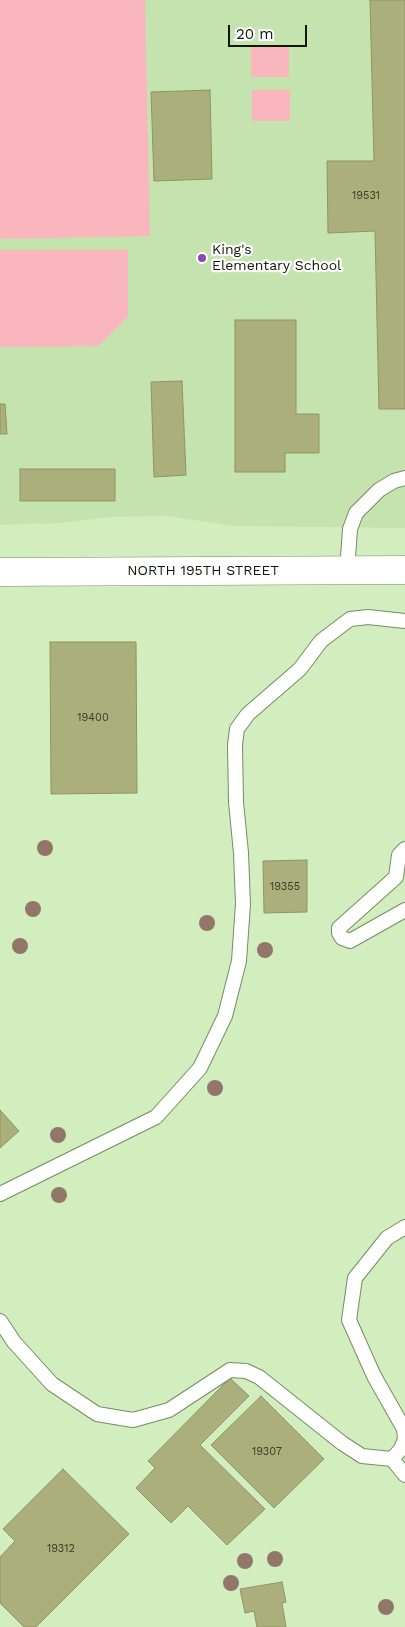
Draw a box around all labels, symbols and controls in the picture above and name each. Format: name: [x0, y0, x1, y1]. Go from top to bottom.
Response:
scale bar: [230, 15, 309, 47]
text: 20 m: [236, 25, 274, 43]
house number: 19531: [352, 189, 380, 203]
place label: King's Elementary School: [212, 242, 341, 274]
marker: King's Elementary School: [196, 252, 208, 264]
street label: NORTH 195TH STREET: [127, 563, 279, 579]
house number: 19400: [77, 711, 109, 725]
house number: 19355: [270, 880, 300, 894]
house number: 19307: [252, 1445, 282, 1459]
house number: 19312: [47, 1542, 75, 1556]

